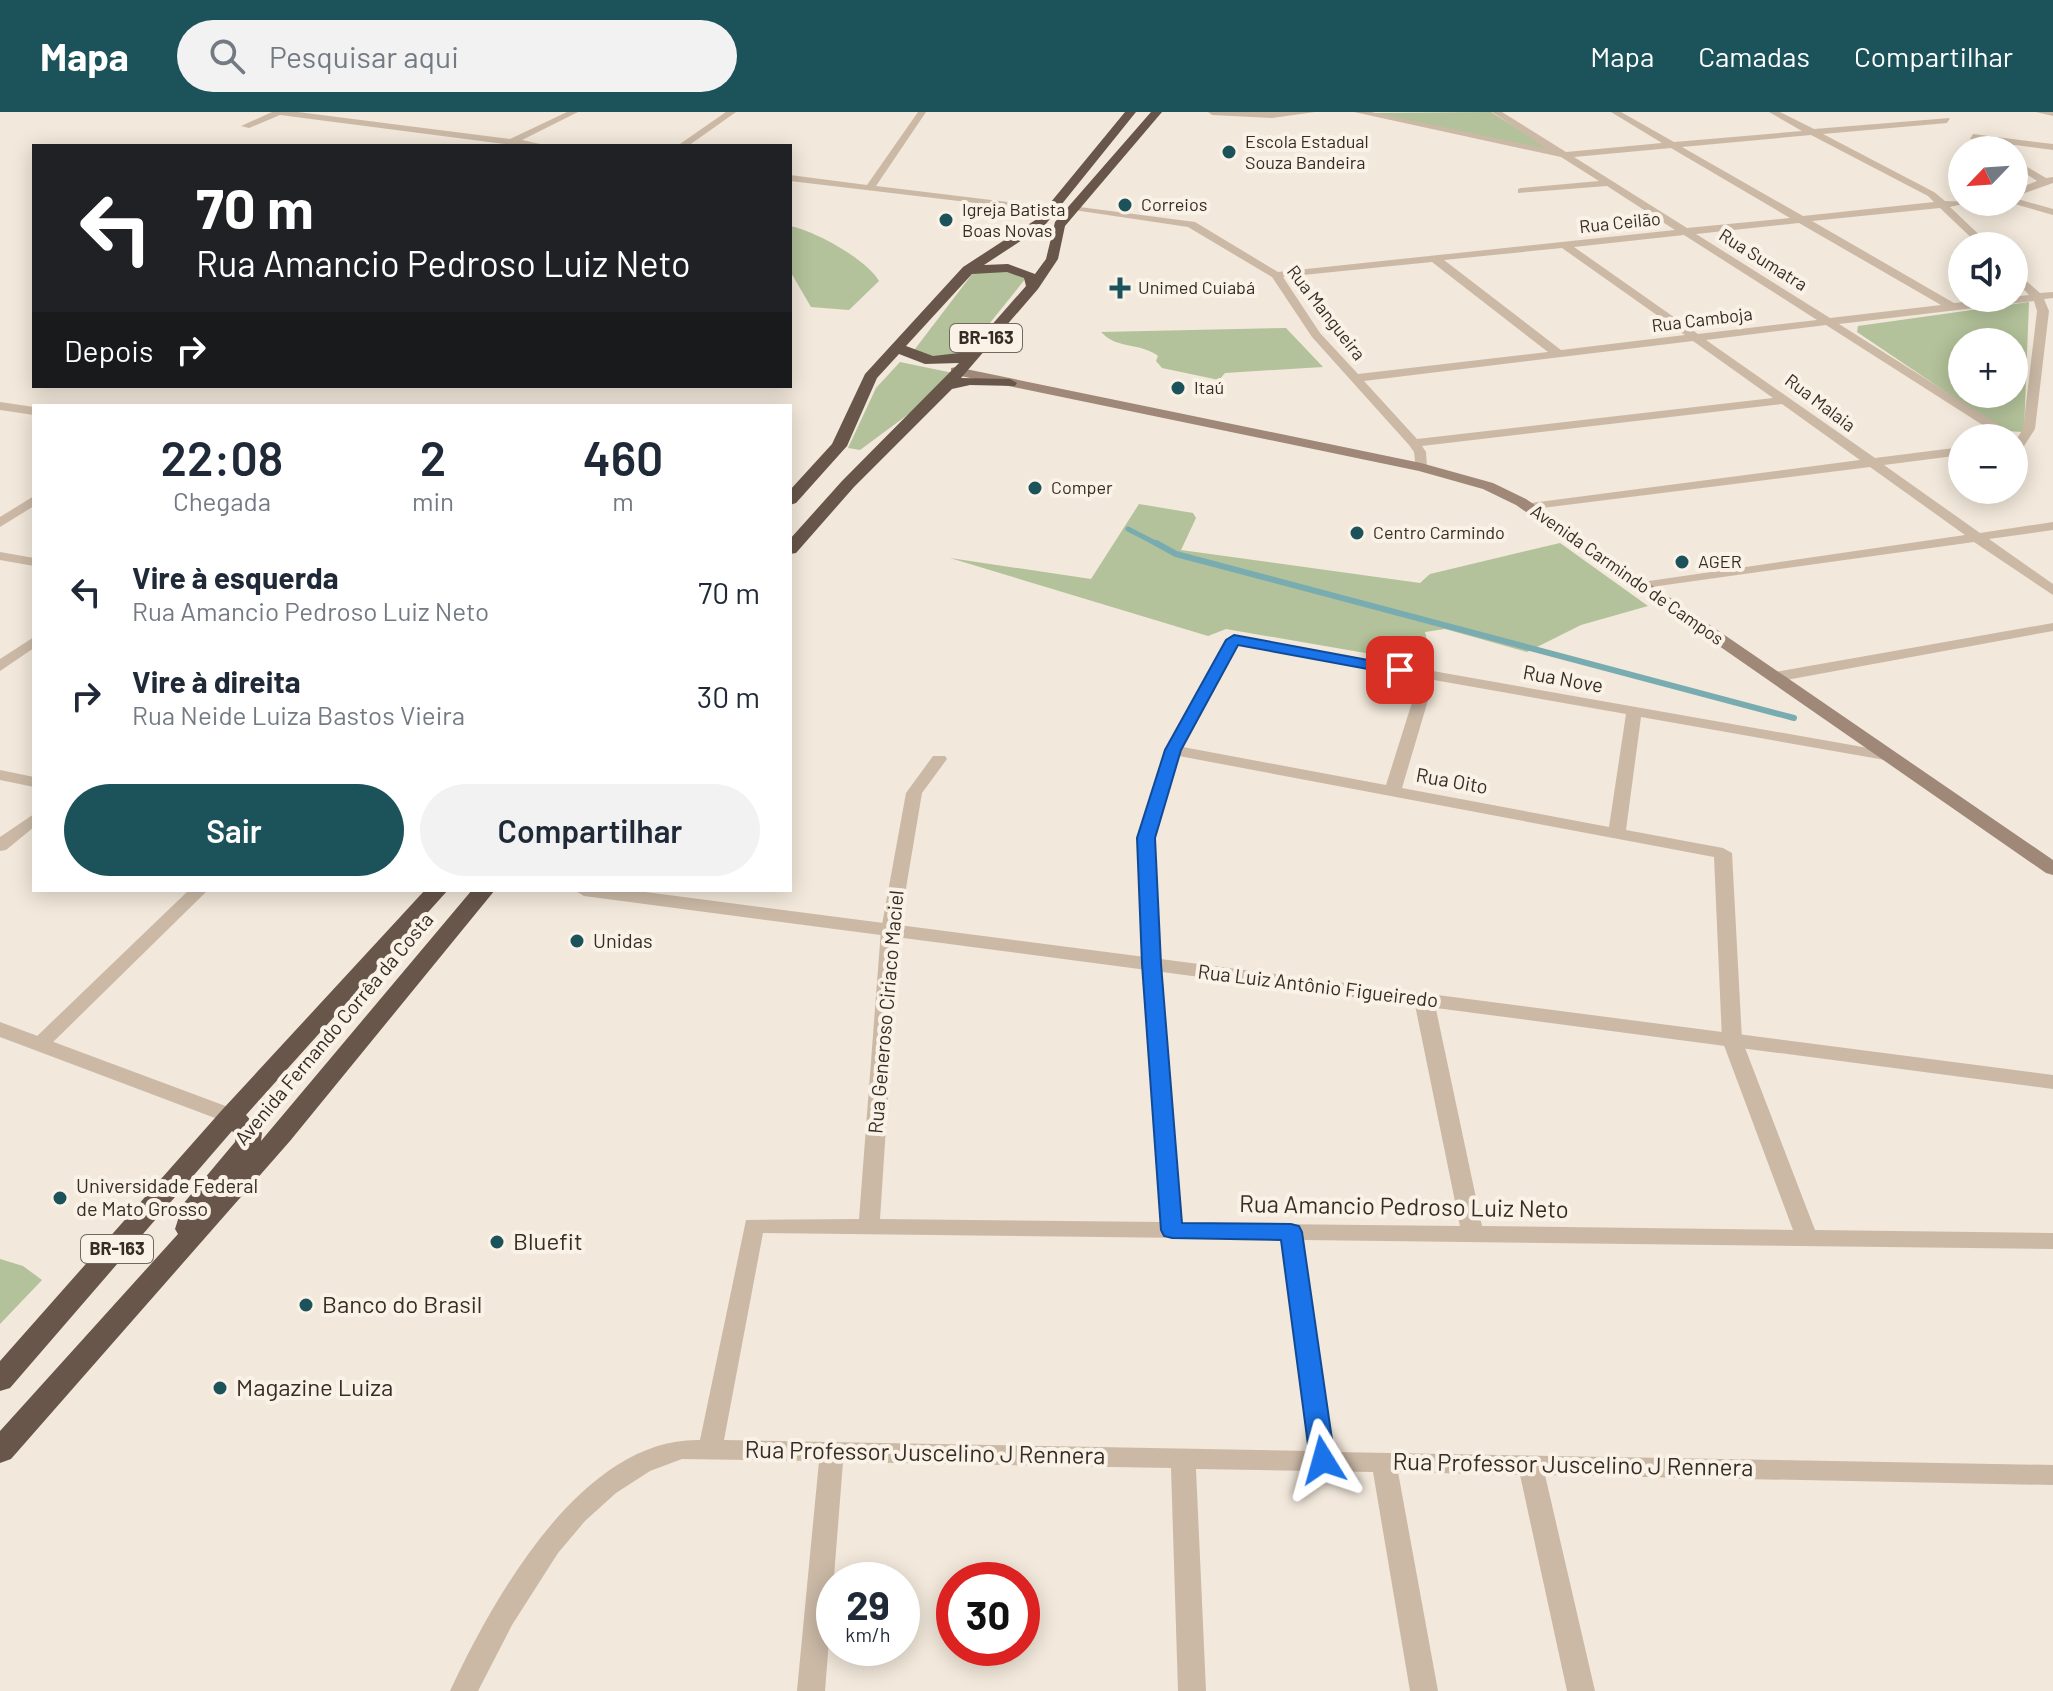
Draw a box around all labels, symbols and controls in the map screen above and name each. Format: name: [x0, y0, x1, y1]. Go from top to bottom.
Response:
search box: [177, 20, 737, 92]
text: Mapa: [40, 33, 129, 79]
icon: search: [205, 34, 249, 78]
text: Pesquisar aqui: [269, 38, 459, 74]
text: Mapa: [1590, 39, 1654, 73]
text: Camadas: [1698, 39, 1810, 73]
text: Compartilhar: [1854, 39, 2013, 73]
place label: Escola Estadual Souza Bandeira: [1245, 130, 1369, 173]
north arrow: [1948, 136, 2028, 216]
map controls: [1948, 136, 2028, 504]
marker: Escola Estadual Souza Bandeira: [1220, 143, 1238, 161]
text: 70 m: [196, 173, 314, 240]
icon: left: [64, 176, 168, 280]
place label: Correios: [1141, 193, 1207, 215]
marker: Correios: [1116, 196, 1134, 214]
place label: Igreja Batista Boas Novas: [962, 198, 1065, 241]
street label: Rua Ceilão: [1578, 207, 1662, 237]
marker: Igreja Batista Boas Novas: [937, 211, 955, 229]
street label: Rua Sumatra: [1715, 223, 1812, 295]
button: sound: [1948, 232, 2028, 312]
text: Rua Amancio Pedroso Luiz Neto: [196, 241, 691, 284]
street label: Rua Mangueira: [1283, 261, 1371, 364]
place label: Unimed Cuiabá: [1138, 276, 1255, 298]
marker: Unimed Cuiabá: [1109, 277, 1131, 299]
street label: Rua Camboja: [1650, 302, 1754, 336]
road number: BR-163: [950, 324, 1022, 352]
icon: right: [169, 328, 213, 372]
button: +: [1948, 328, 2028, 408]
text: Depois: [64, 332, 153, 368]
street label: Rua Malaia: [1781, 369, 1860, 436]
place label: Itaú: [1194, 376, 1224, 398]
marker: Itaú: [1169, 379, 1187, 397]
button: −: [1948, 424, 2028, 504]
text: 22:08: [161, 428, 283, 486]
text: 2: [420, 428, 446, 486]
text: 460: [583, 428, 663, 486]
place label: Comper: [1051, 476, 1113, 498]
marker: Comper: [1026, 479, 1044, 497]
text: Chegada: [173, 485, 271, 516]
text: min: [412, 485, 454, 516]
text: m: [612, 485, 634, 516]
street label: Avenida Carmindo de Campos: [1527, 499, 1728, 649]
place label: Centro Carmindo: [1373, 521, 1505, 543]
marker: Centro Carmindo: [1348, 524, 1366, 542]
place label: AGER: [1698, 550, 1742, 572]
marker: AGER: [1673, 553, 1691, 571]
text: Vire à esquerda: [132, 559, 339, 595]
icon: left: [64, 570, 108, 614]
text: 70 m: [698, 574, 760, 610]
text: Rua Amancio Pedroso Luiz Neto: [132, 595, 489, 626]
pin: [1366, 636, 1434, 704]
icon: arrive: [1378, 648, 1422, 692]
street label: Rua Nove: [1521, 659, 1605, 697]
text: Vire à direita: [132, 663, 301, 699]
icon: right: [64, 674, 108, 718]
text: 30 m: [697, 678, 760, 714]
text: Rua Neide Luiza Bastos Vieira: [132, 699, 465, 730]
street label: Rua Oito: [1414, 762, 1490, 798]
button: Sair: [64, 784, 404, 876]
button: Compartilhar: [420, 784, 760, 876]
street label: Rua Generoso Ciriaco Maciel: [862, 889, 908, 1135]
street label: Avenida Fernando Corrêa da Costa: [229, 907, 438, 1149]
place label: Unidas: [593, 928, 653, 952]
marker: Unidas: [568, 932, 586, 950]
street label: Rua Luiz Antônio Figueiredo: [1197, 958, 1440, 1012]
place label: Universidade Federal de Mato Grosso: [76, 1173, 258, 1220]
street label: Rua Amancio Pedroso Luiz Neto: [1239, 1188, 1569, 1223]
marker: Universidade Federal de Mato Grosso: [51, 1189, 69, 1207]
place label: Bluefit: [513, 1226, 583, 1255]
marker: Bluefit: [488, 1233, 506, 1251]
road number: BR-163: [81, 1235, 153, 1263]
place label: Banco do Brasil: [322, 1289, 482, 1318]
marker: Banco do Brasil: [297, 1296, 315, 1314]
place label: Magazine Luiza: [236, 1372, 393, 1401]
marker: Magazine Luiza: [211, 1379, 229, 1397]
position arrow: [1281, 1418, 1365, 1502]
street label: Rua Professor Juscelino J Rennera: [744, 1434, 1106, 1469]
street label: Rua Professor Juscelino J Rennera: [1392, 1446, 1754, 1481]
speed limit sign: 30: [936, 1562, 1040, 1666]
text: 29: [846, 1580, 890, 1628]
text: km/h: [845, 1622, 891, 1646]

